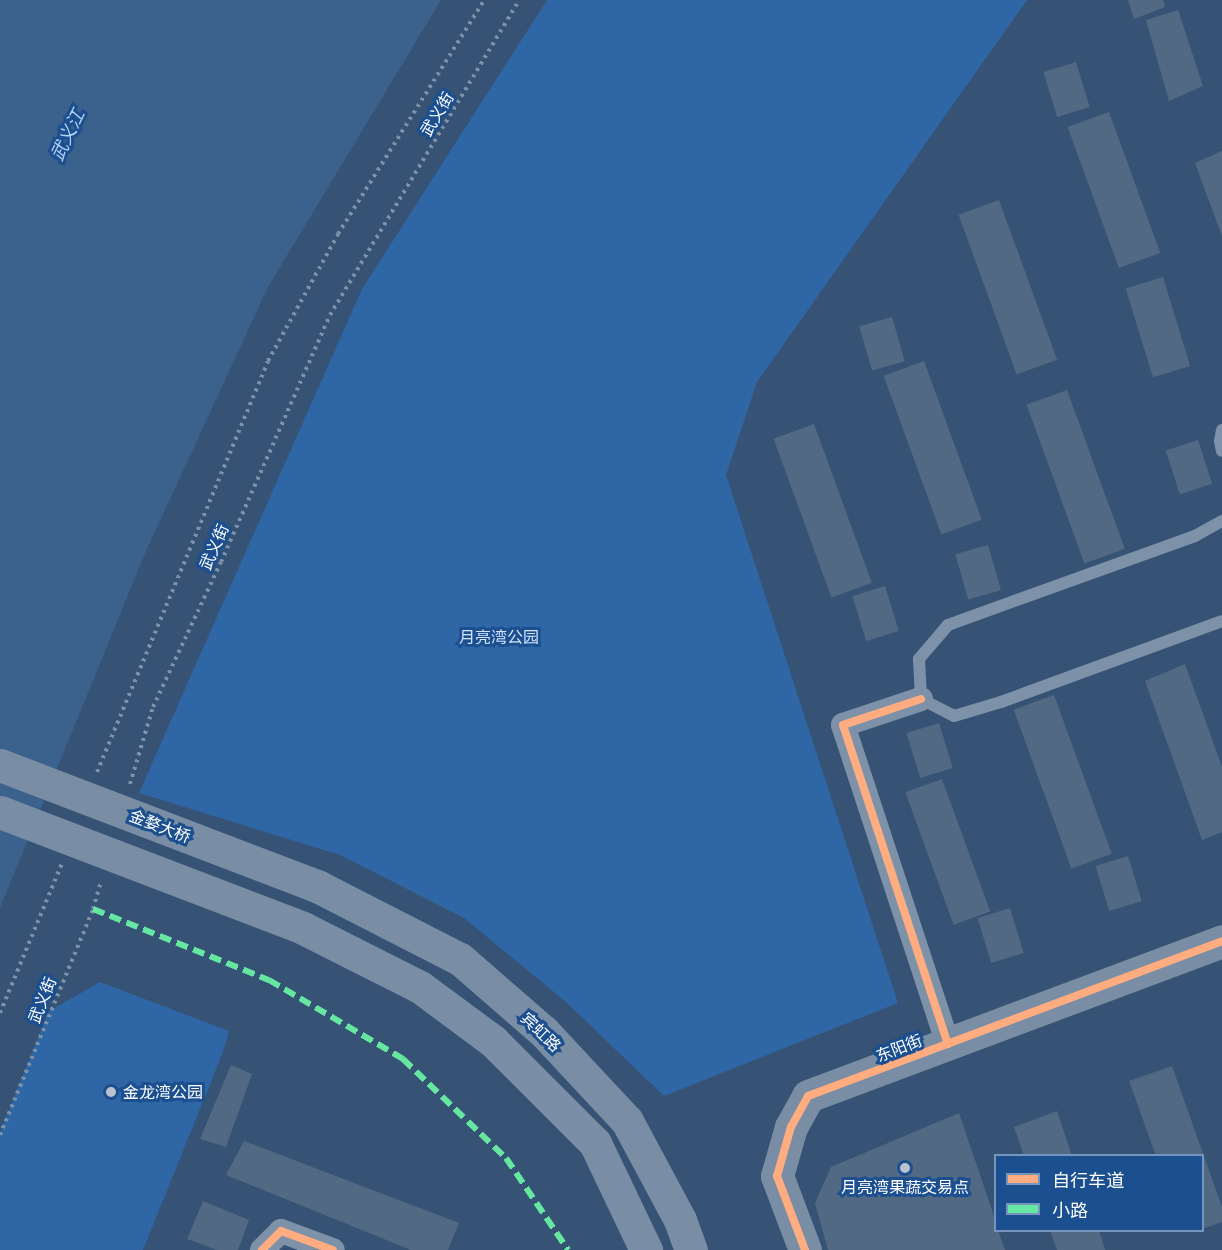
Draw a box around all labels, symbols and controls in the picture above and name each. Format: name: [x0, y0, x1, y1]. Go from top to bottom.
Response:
street label: 武义街: [416, 88, 458, 140]
water label: 武义江: [45, 106, 89, 164]
street label: 武义街: [195, 521, 233, 573]
park label: 月亮湾公园: [459, 627, 539, 647]
street label: 金婺大桥: [127, 806, 193, 846]
street label: 武义街: [24, 974, 60, 1026]
street label: 宾虹路: [517, 1008, 565, 1056]
street label: 东阳街: [873, 1030, 925, 1066]
place label: 金龙湾公园: [123, 1082, 203, 1102]
marker: 金龙湾公园: [104, 1085, 118, 1099]
legend: [994, 1154, 1204, 1232]
marker: 月亮湾果蔬交易点: [898, 1161, 912, 1175]
text: 自行车道: [1052, 1169, 1124, 1191]
place label: 月亮湾果蔬交易点: [841, 1177, 969, 1197]
text: 小路: [1052, 1199, 1088, 1221]

